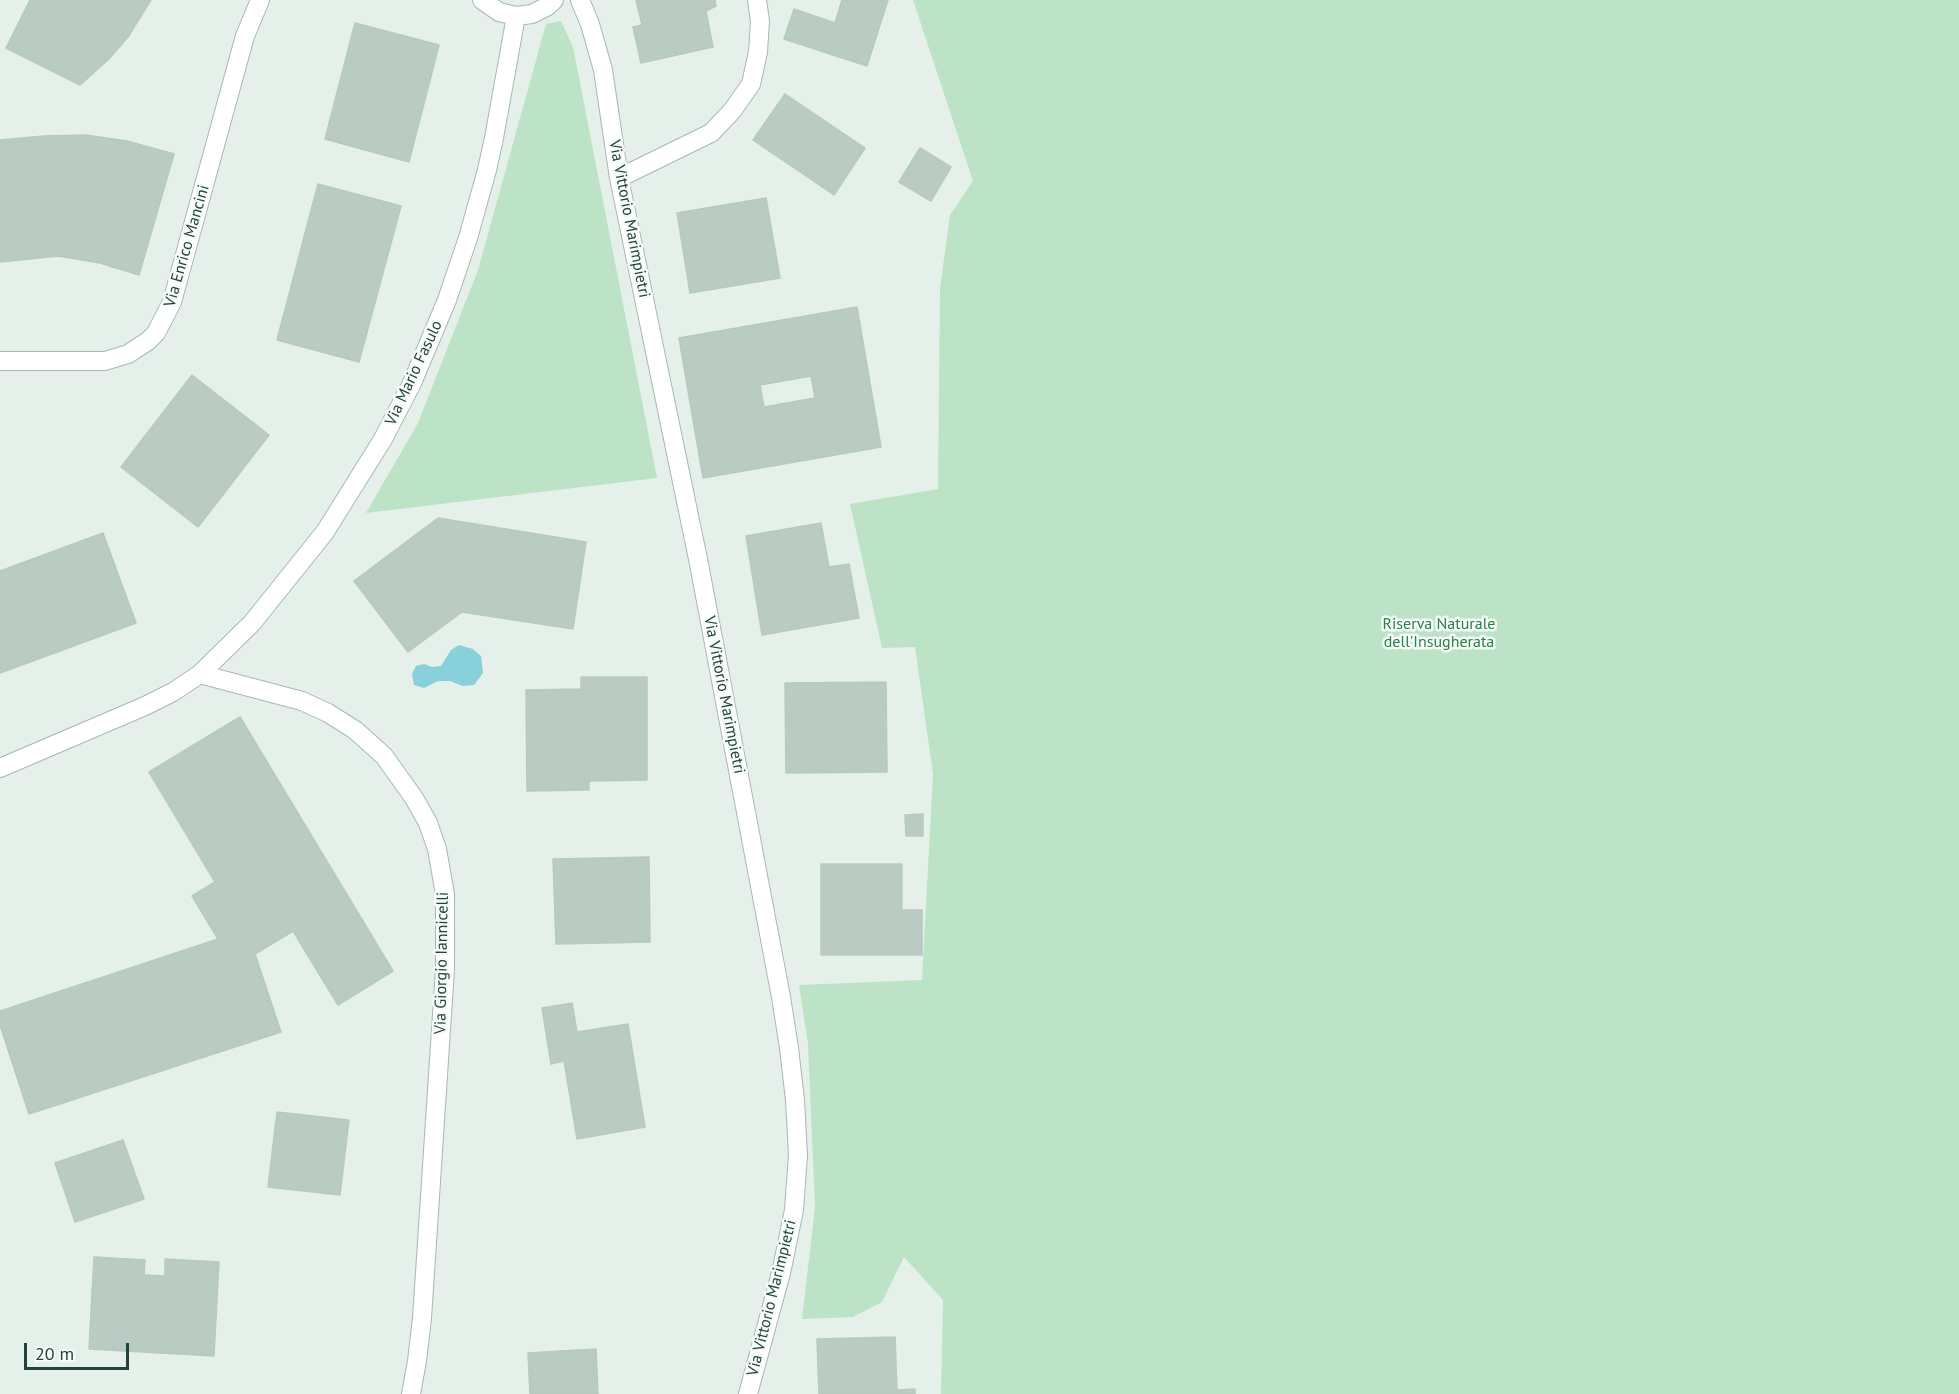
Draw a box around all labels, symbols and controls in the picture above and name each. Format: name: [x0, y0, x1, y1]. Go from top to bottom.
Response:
street label: Via Vittorio Marimpietri: [604, 138, 654, 300]
street label: Via Enrico Mancini: [160, 183, 214, 309]
street label: Via Mario Fasulo: [381, 317, 447, 429]
street label: Via Vittorio Marimpietri: [699, 614, 749, 776]
park label: Riserva Naturale dell'Insugherata: [1383, 614, 1495, 652]
street label: Via Giorgio Iannicelli: [431, 892, 453, 1034]
street label: Via Vittorio Marimpietri: [743, 1218, 801, 1378]
scale bar: [27, 1331, 132, 1369]
text: 20 m: [35, 1342, 74, 1365]

